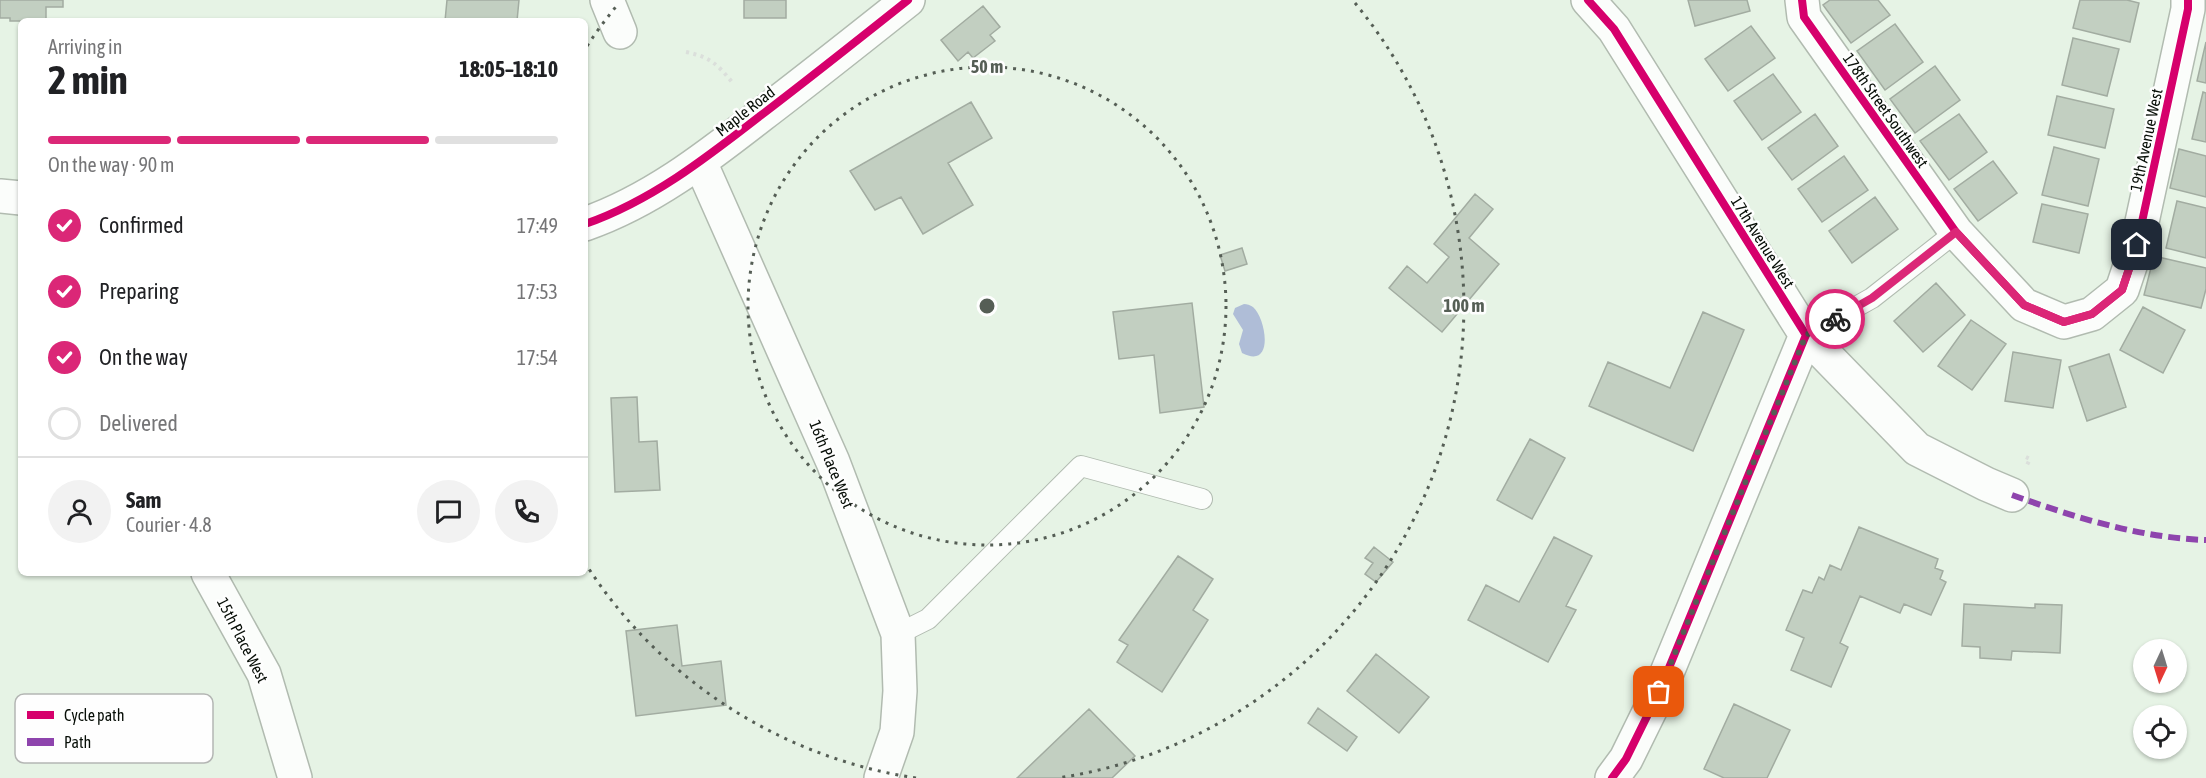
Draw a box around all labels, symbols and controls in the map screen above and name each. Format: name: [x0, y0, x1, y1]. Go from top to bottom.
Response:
text: Arriving in: [48, 35, 122, 58]
street label: 178th Street Southwest: [1840, 49, 1933, 171]
text: 18:05–18:10: [459, 56, 558, 82]
text: 50 m: [971, 56, 1003, 77]
text: 2 min: [48, 58, 128, 102]
street label: Maple Road: [712, 82, 779, 140]
street label: 19th Avenue West: [2126, 87, 2166, 193]
text: On the way · 90 m: [48, 153, 174, 176]
street label: 17th Avenue West: [1728, 193, 1799, 291]
icon: check: [48, 209, 81, 242]
text: Confirmed: [99, 212, 184, 238]
text: 17:49: [517, 214, 558, 237]
pin: [2111, 219, 2162, 270]
icon: home: [2120, 228, 2153, 261]
icon: check: [48, 275, 81, 308]
text: Preparing: [99, 278, 179, 304]
text: 17:53: [517, 280, 558, 303]
courier: [1805, 289, 1865, 349]
text: 100 m: [1444, 295, 1484, 316]
centre of rings: [977, 296, 997, 316]
icon: bike: [1819, 303, 1852, 336]
icon: check: [48, 341, 81, 374]
text: On the way: [99, 344, 188, 370]
text: 17:54: [517, 346, 558, 369]
text: Delivered: [99, 410, 178, 436]
street label: 16th Place West: [806, 417, 858, 511]
button: person: [48, 480, 111, 543]
button: chat: [417, 480, 480, 543]
button: phone: [495, 480, 558, 543]
text: Sam: [126, 487, 161, 513]
text: Courier · 4.8: [126, 513, 212, 536]
street label: 15th Place West: [214, 594, 272, 686]
north arrow: [2133, 639, 2187, 693]
map controls: [2133, 639, 2187, 759]
pin: [1633, 666, 1684, 717]
icon: bag: [1642, 675, 1675, 708]
legend: [15, 694, 213, 763]
button: locate: [2133, 705, 2187, 759]
text: Cycle path: [64, 706, 124, 725]
text: Path: [64, 733, 91, 751]

